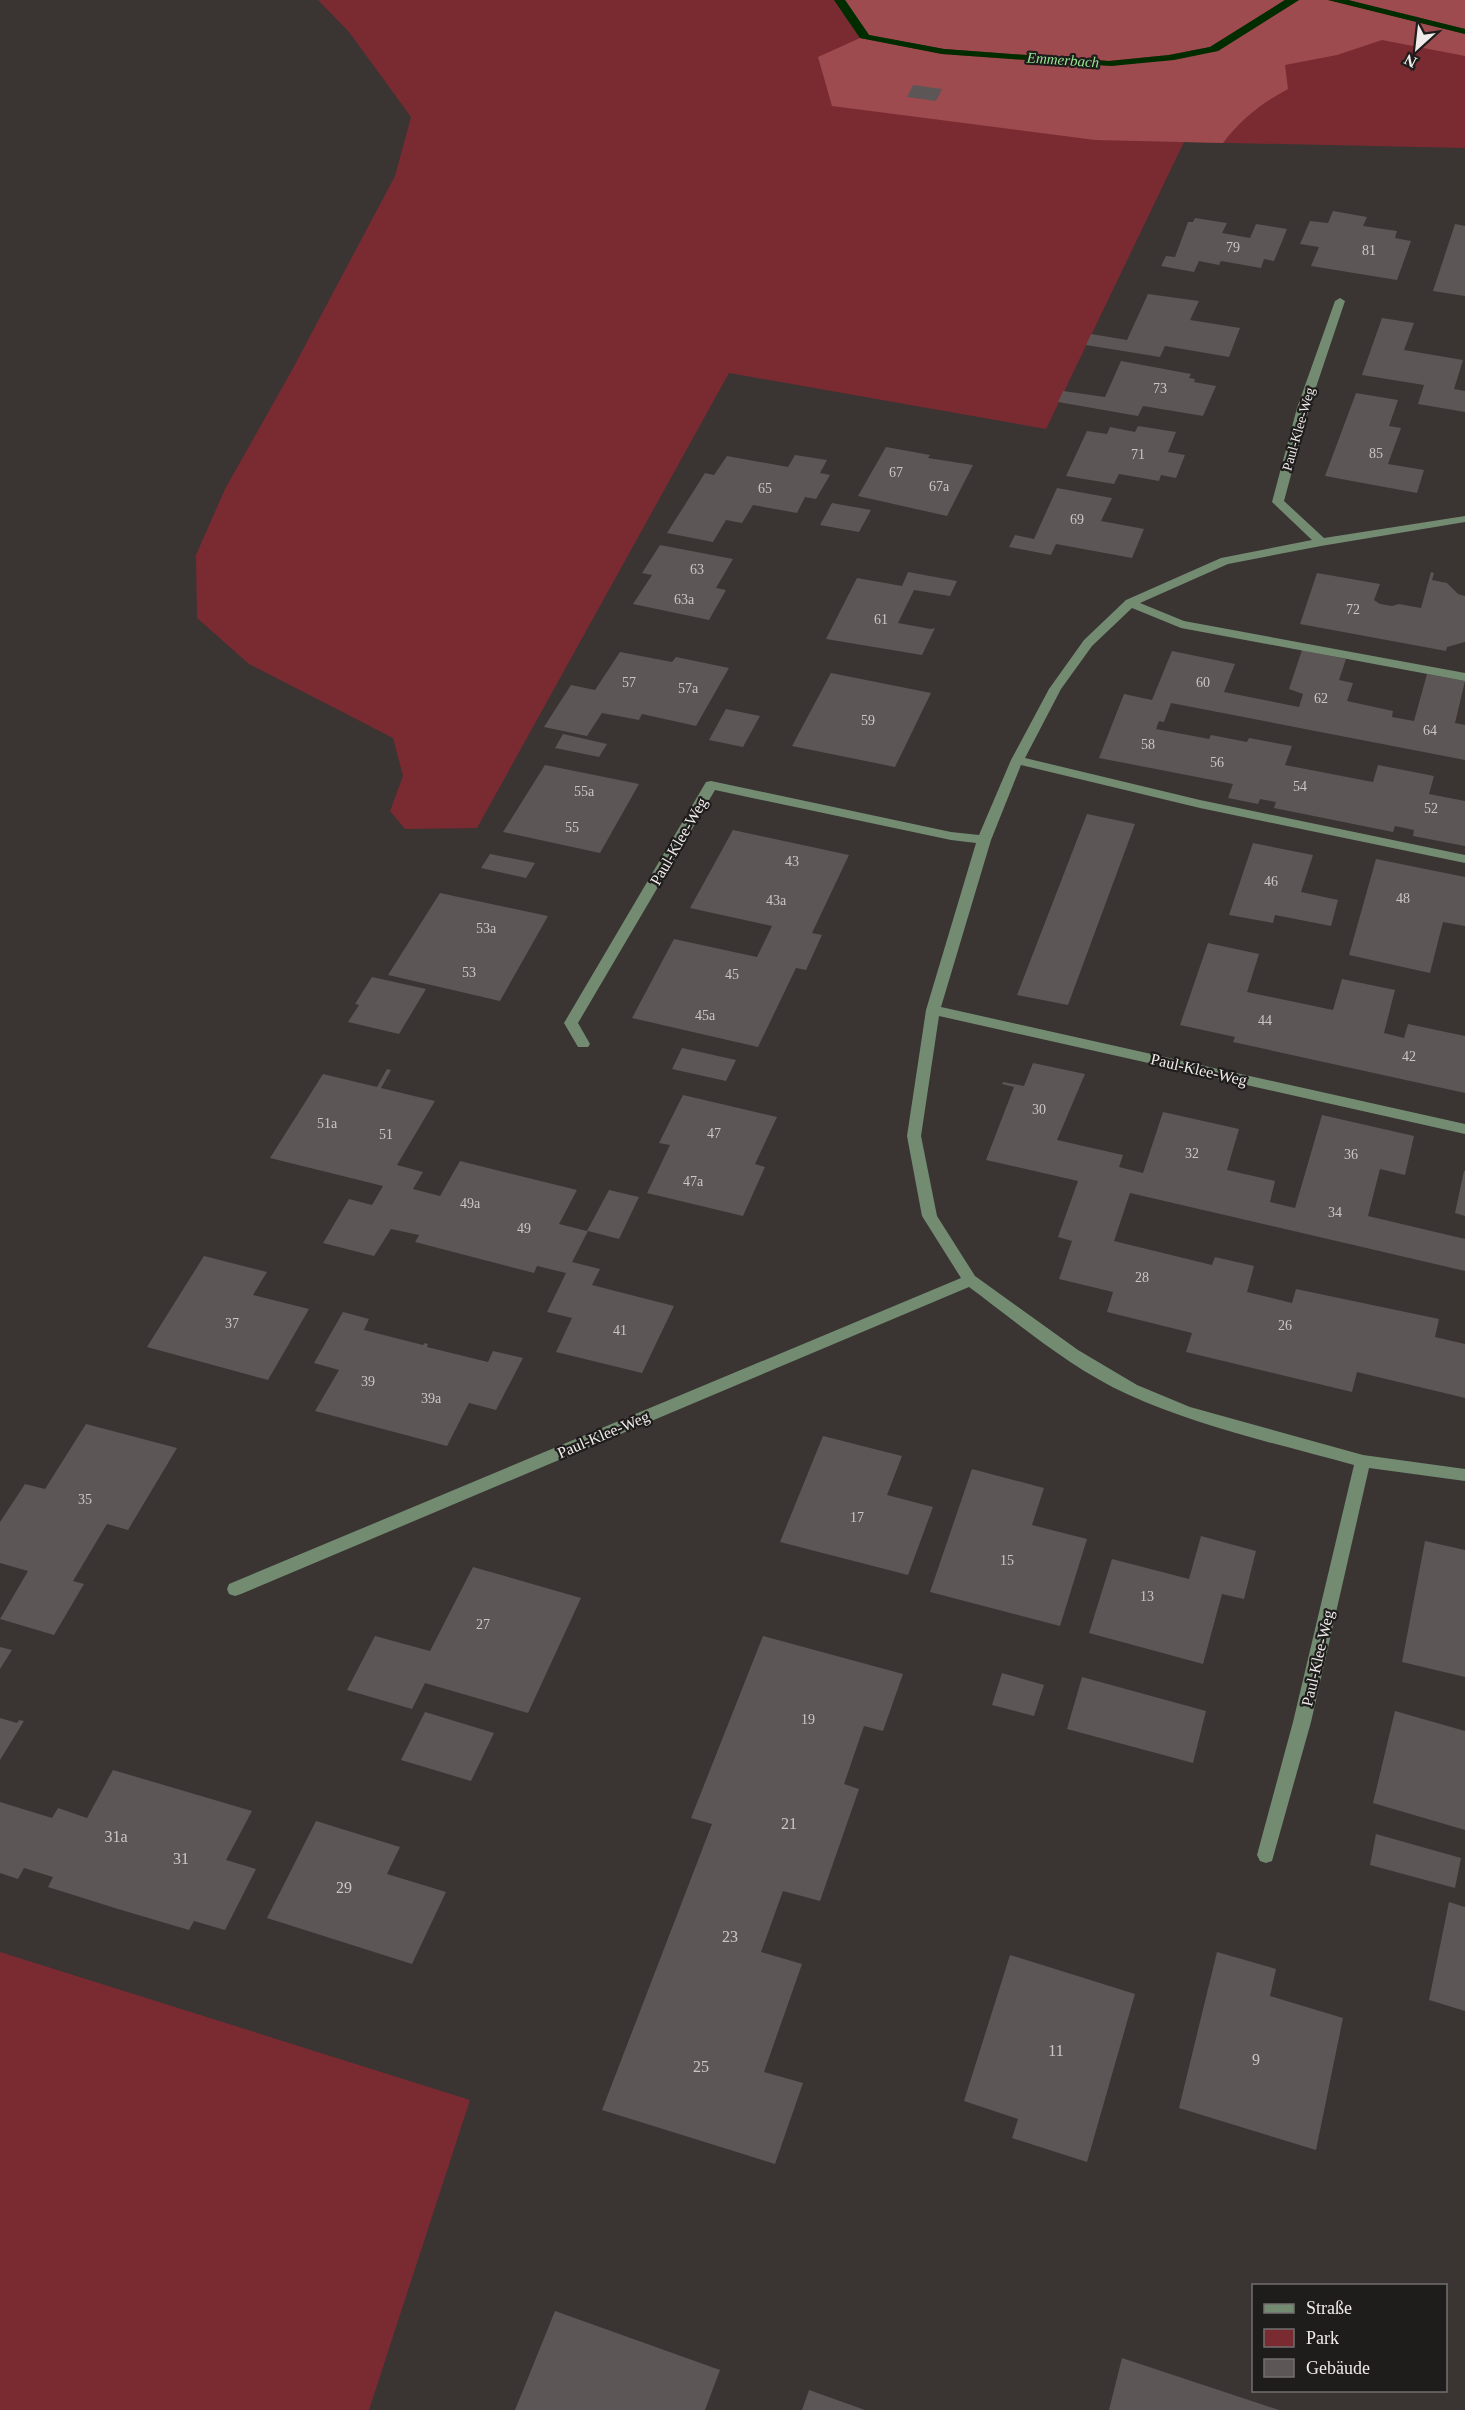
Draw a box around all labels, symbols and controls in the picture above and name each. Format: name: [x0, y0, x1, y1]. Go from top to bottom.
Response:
north arrow: [1387, 18, 1447, 78]
water label: Emmerbach: [1025, 49, 1100, 71]
text: N: [1401, 51, 1419, 71]
house number: 79: [1226, 240, 1240, 255]
house number: 81: [1362, 243, 1376, 258]
house number: 73: [1153, 381, 1167, 396]
street label: Paul-Klee-Weg: [1279, 386, 1318, 473]
house number: 85: [1369, 446, 1383, 461]
house number: 71: [1131, 447, 1145, 462]
house number: 67: [889, 465, 903, 480]
house number: 67a: [929, 479, 950, 494]
house number: 65: [758, 481, 772, 496]
house number: 69: [1070, 512, 1084, 527]
house number: 63: [690, 562, 704, 577]
house number: 63a: [674, 592, 695, 607]
house number: 72: [1346, 602, 1360, 617]
house number: 61: [874, 612, 888, 627]
house number: 57: [622, 675, 636, 690]
house number: 60: [1196, 675, 1210, 690]
house number: 57a: [678, 681, 699, 696]
house number: 62: [1314, 691, 1328, 706]
house number: 59: [861, 713, 875, 728]
house number: 64: [1423, 723, 1437, 738]
house number: 58: [1141, 737, 1155, 752]
house number: 56: [1210, 755, 1224, 770]
house number: 54: [1293, 779, 1307, 794]
house number: 55a: [574, 784, 595, 799]
street label: Paul-Klee-Weg: [647, 794, 711, 889]
house number: 52: [1424, 801, 1438, 816]
house number: 55: [565, 820, 579, 835]
house number: 43: [785, 854, 799, 869]
house number: 46: [1264, 874, 1278, 889]
house number: 48: [1396, 891, 1410, 906]
house number: 43a: [766, 893, 787, 908]
house number: 53a: [476, 921, 497, 936]
house number: 53: [462, 965, 476, 980]
house number: 45: [725, 967, 739, 982]
house number: 45a: [695, 1008, 716, 1023]
house number: 44: [1258, 1013, 1272, 1028]
house number: 42: [1402, 1049, 1416, 1064]
street label: Paul-Klee-Weg: [1149, 1050, 1249, 1090]
house number: 30: [1032, 1102, 1046, 1117]
house number: 51a: [317, 1116, 338, 1131]
house number: 47: [707, 1126, 721, 1141]
house number: 51: [379, 1127, 393, 1142]
house number: 32: [1185, 1146, 1199, 1161]
house number: 36: [1344, 1147, 1358, 1162]
house number: 47a: [683, 1174, 704, 1189]
house number: 49a: [460, 1196, 481, 1211]
house number: 34: [1328, 1205, 1342, 1220]
house number: 49: [517, 1221, 531, 1236]
house number: 28: [1135, 1270, 1149, 1285]
house number: 37: [225, 1316, 239, 1331]
house number: 26: [1278, 1318, 1292, 1333]
house number: 41: [613, 1323, 627, 1338]
house number: 39: [361, 1374, 375, 1389]
house number: 39a: [421, 1391, 442, 1406]
street label: Paul-Klee-Weg: [555, 1407, 652, 1462]
house number: 35: [78, 1492, 92, 1507]
house number: 17: [850, 1510, 864, 1525]
house number: 15: [1000, 1553, 1014, 1568]
house number: 13: [1140, 1589, 1154, 1604]
street label: Paul-Klee-Weg: [1298, 1608, 1338, 1708]
house number: 27: [476, 1617, 490, 1632]
house number: 19: [801, 1712, 815, 1727]
house number: 21: [781, 1815, 797, 1832]
house number: 31a: [104, 1828, 128, 1845]
house number: 31: [173, 1850, 189, 1867]
house number: 29: [336, 1879, 352, 1896]
house number: 23: [722, 1928, 738, 1945]
house number: 11: [1048, 2042, 1064, 2059]
house number: 9: [1252, 2051, 1260, 2068]
house number: 25: [693, 2058, 709, 2075]
legend: [1252, 2284, 1447, 2392]
text: Straße: [1306, 2298, 1352, 2318]
text: Park: [1306, 2328, 1339, 2348]
text: Gebäude: [1306, 2358, 1370, 2378]

